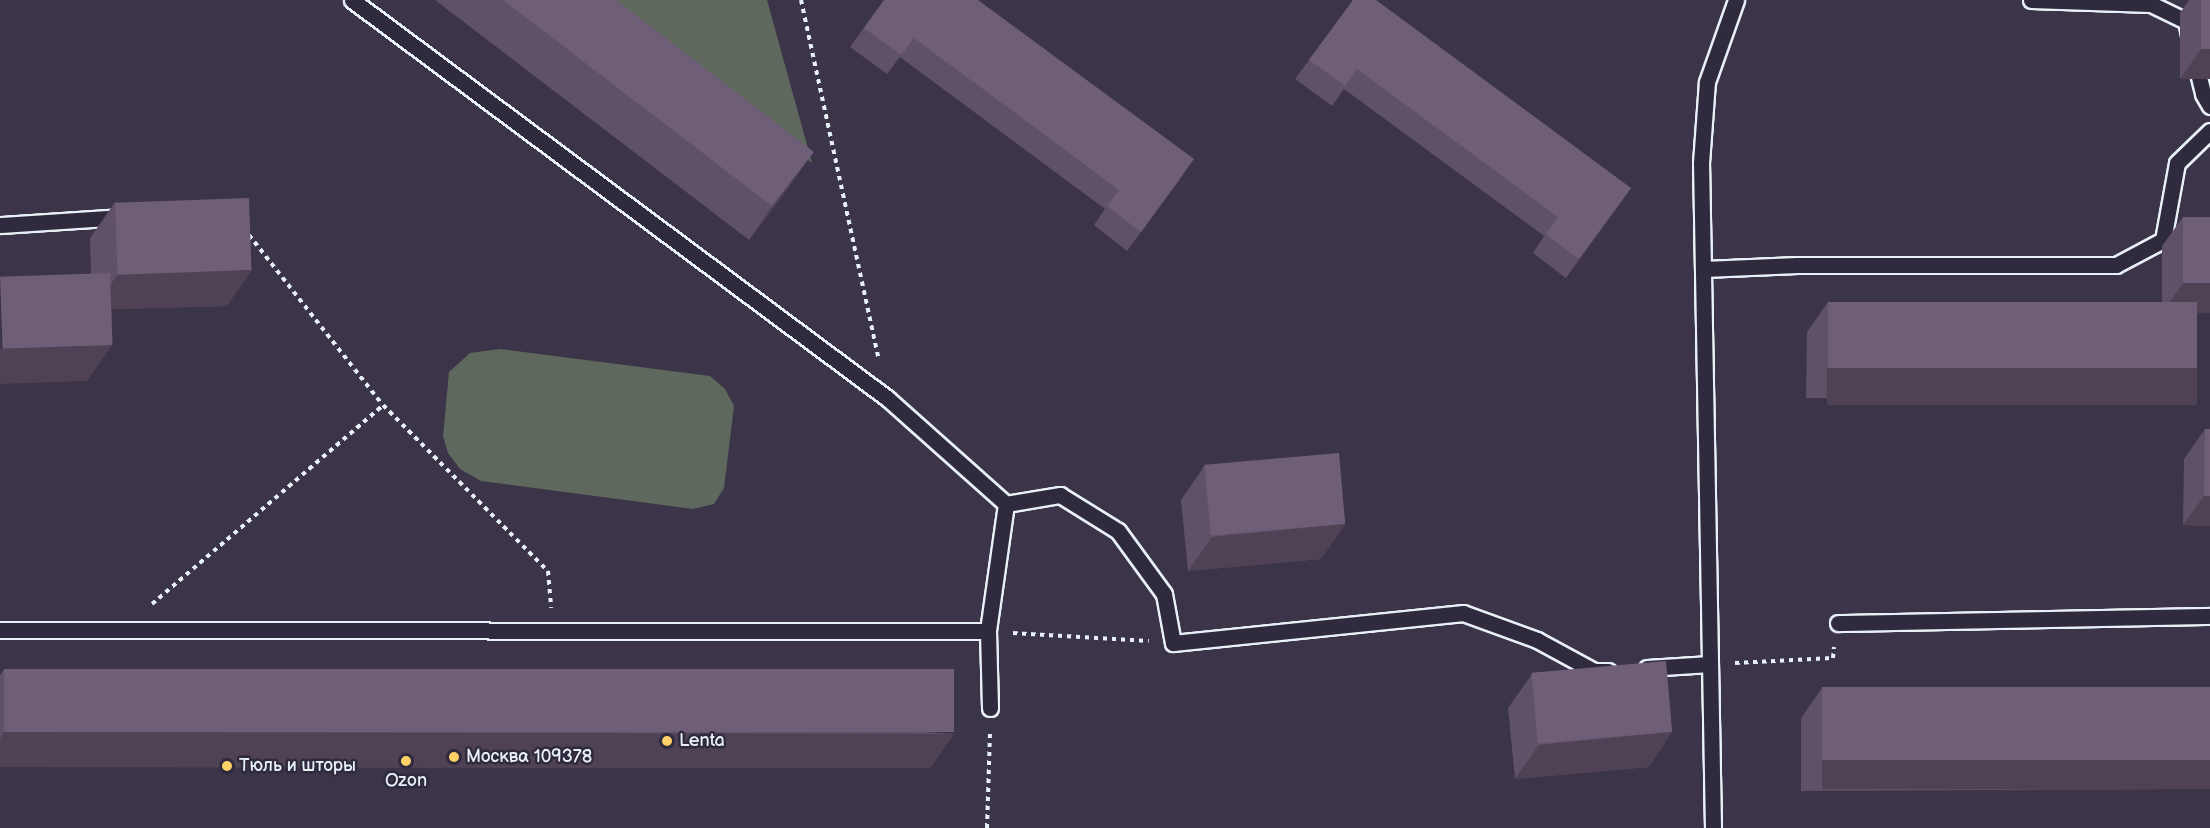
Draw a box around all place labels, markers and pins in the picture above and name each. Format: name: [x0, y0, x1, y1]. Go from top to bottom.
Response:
place label: Lenta: [679, 730, 725, 752]
marker: Lenta: [660, 734, 674, 748]
place label: Москва 109378: [466, 746, 592, 768]
marker: Москва 109378: [447, 750, 461, 764]
marker: Ozon: [399, 754, 413, 768]
place label: Тюль и шторы: [239, 755, 356, 777]
marker: Тюль и шторы: [220, 759, 234, 773]
place label: Ozon: [385, 770, 427, 792]

